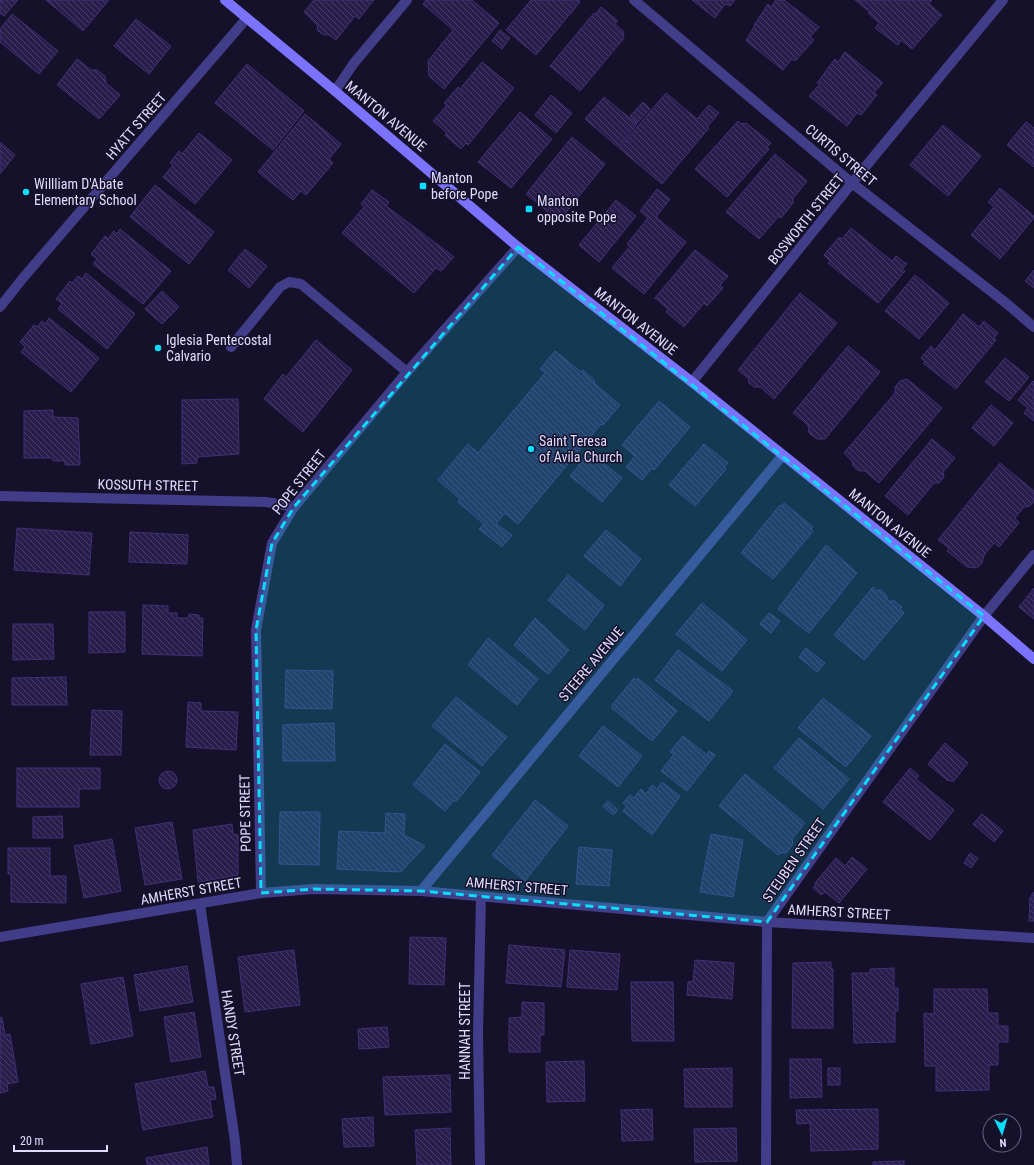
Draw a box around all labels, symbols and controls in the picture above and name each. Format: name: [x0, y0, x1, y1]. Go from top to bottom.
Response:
street label: MANTON AVENUE: [342, 78, 430, 154]
street label: HYATT STREET: [103, 89, 169, 163]
street label: CURTIS STREET: [802, 121, 880, 189]
place label: Manton before Pope: [431, 170, 498, 202]
street label: BOSWORTH STREET: [765, 171, 847, 267]
place label: Willliam D'Abate Elementary School: [34, 176, 137, 208]
marker: Manton before Pope: [418, 181, 428, 191]
marker: Willliam D'Abate Elementary School: [21, 187, 31, 197]
place label: Manton opposite Pope: [537, 193, 617, 225]
marker: Manton opposite Pope: [524, 204, 534, 214]
street label: MANTON AVENUE: [592, 284, 681, 358]
place label: Iglesia Pentecostal Calvario: [166, 332, 271, 364]
marker: Iglesia Pentecostal Calvario: [153, 343, 163, 353]
place label: Saint Teresa of Avila Church: [539, 433, 623, 465]
marker: Saint Teresa of Avila Church: [526, 444, 536, 454]
street label: POPE STREET: [269, 447, 329, 517]
street label: KOSSUTH STREET: [98, 476, 198, 494]
street label: MANTON AVENUE: [846, 485, 934, 561]
street label: STEERE AVENUE: [555, 624, 627, 704]
street label: POPE STREET: [236, 774, 254, 852]
street label: STEUBEN STREET: [759, 815, 829, 905]
street label: AMHERST STREET: [139, 874, 243, 908]
street label: AMHERST STREET: [465, 874, 569, 898]
street label: AMHERST STREET: [787, 901, 891, 923]
street label: HANNAH STREET: [457, 982, 473, 1080]
street label: HANDY STREET: [218, 989, 248, 1077]
north arrow: [982, 1113, 1022, 1153]
scale bar: [14, 1127, 107, 1153]
text: 20 m: [20, 1134, 44, 1148]
text: N: [999, 1136, 1007, 1149]

